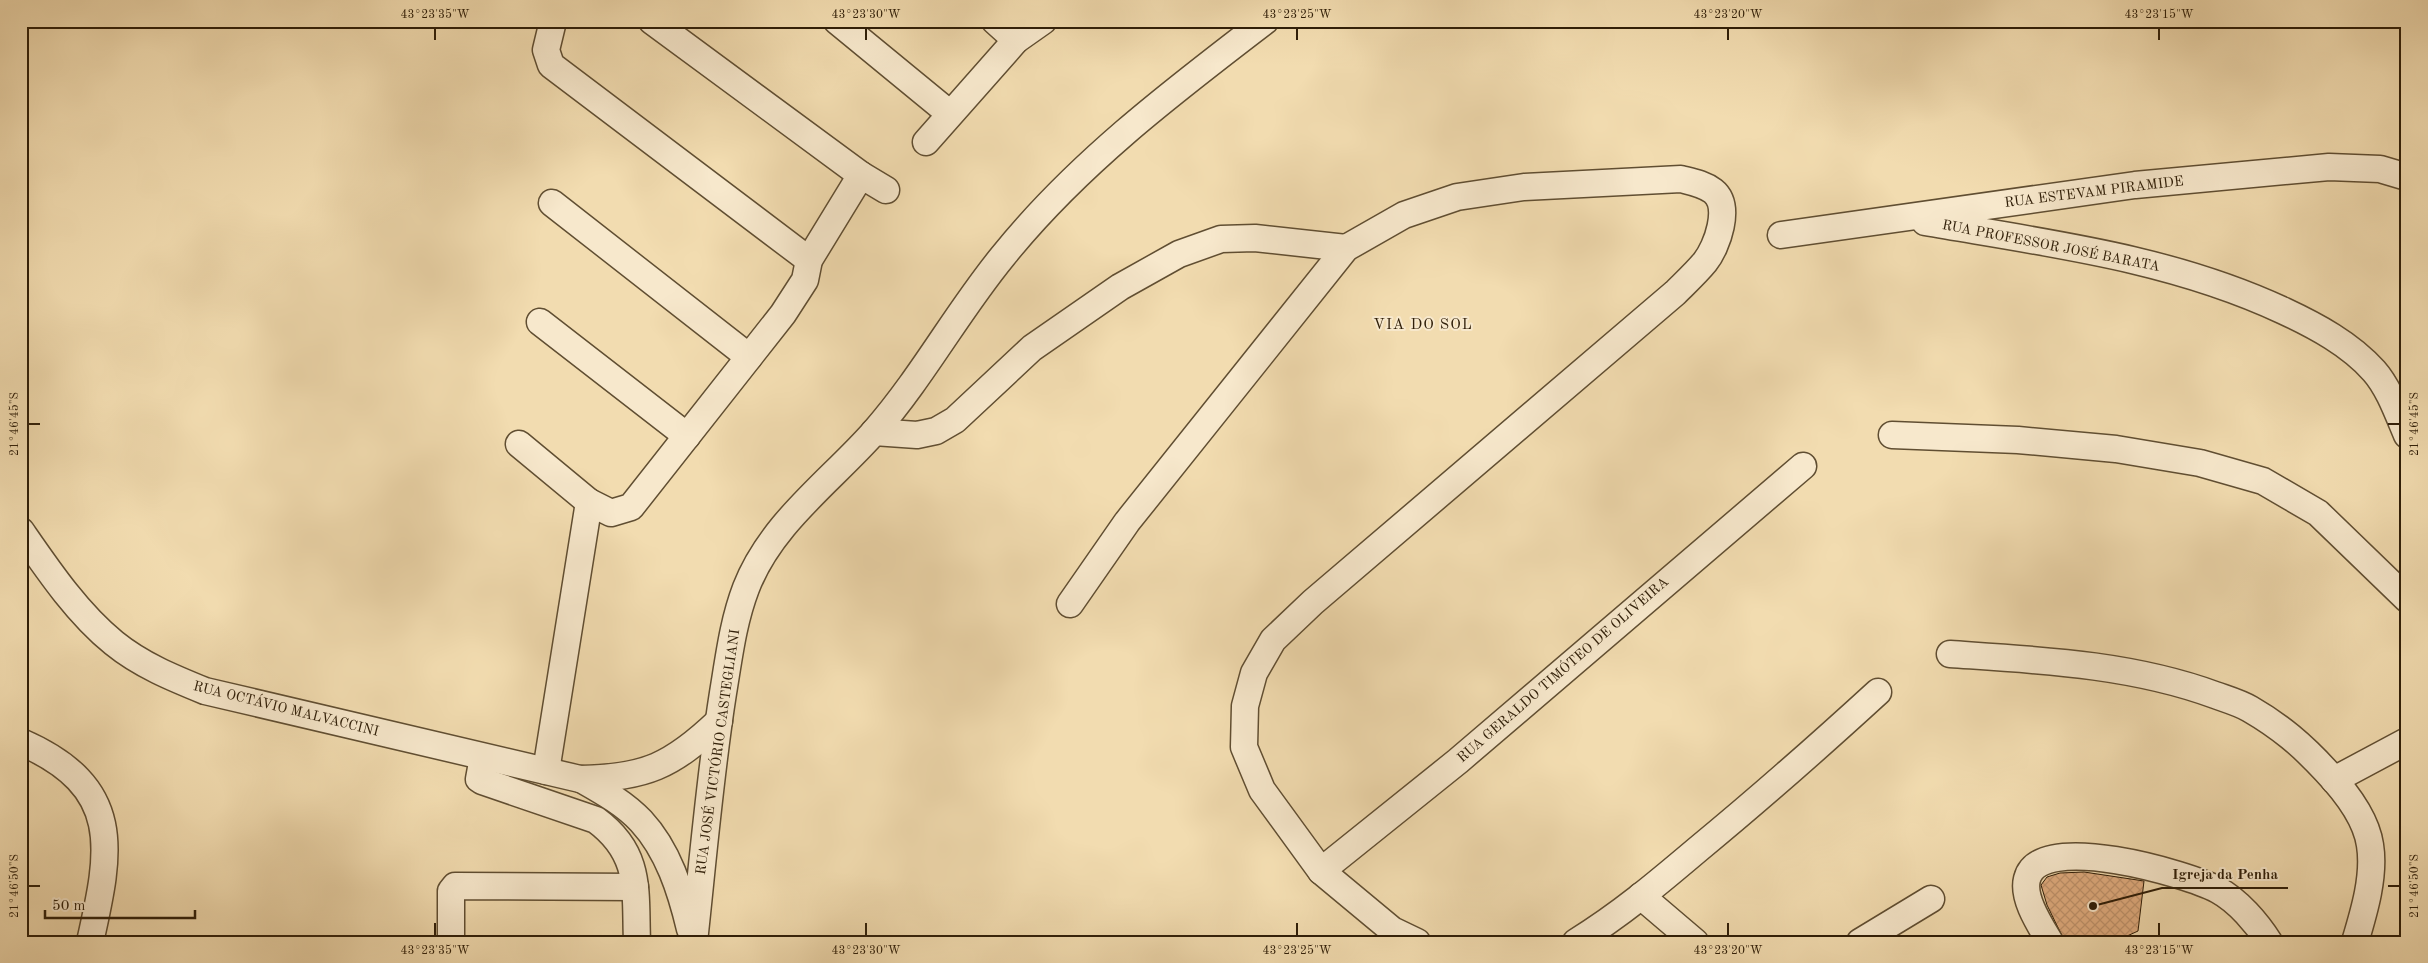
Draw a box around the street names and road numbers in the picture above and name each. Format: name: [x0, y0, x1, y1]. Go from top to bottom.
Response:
street label: RUA ESTEVAM PIRAMIDE: [2004, 174, 2184, 210]
street label: RUA PROFESSOR JOSÉ BARATA: [1941, 215, 2162, 274]
street label: RUA GERALDO TIMÓTEO DE OLIVEIRA: [1452, 571, 1671, 765]
street label: RUA JOSÉ VICTÓRIO CASTEGLIANI: [690, 628, 742, 876]
street label: RUA OCTÁVIO MALVACCINI: [192, 676, 381, 739]

